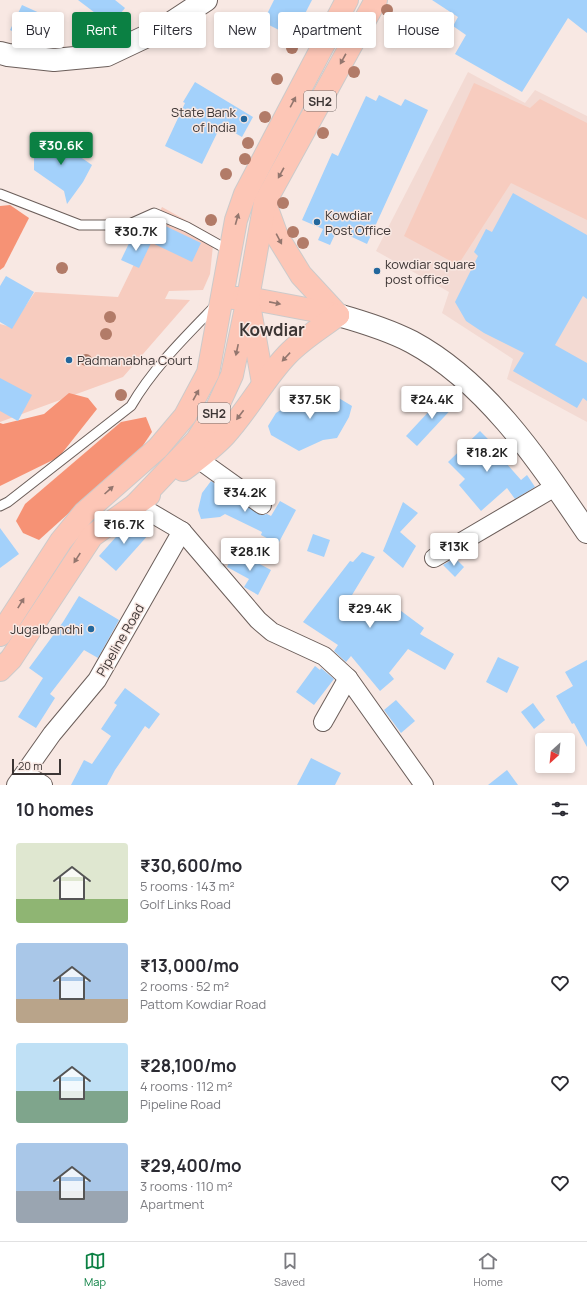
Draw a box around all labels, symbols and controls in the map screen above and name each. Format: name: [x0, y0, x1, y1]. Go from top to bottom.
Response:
chip: Buy: [12, 12, 64, 48]
chip: Rent: [72, 12, 131, 48]
chip: Filters: [139, 12, 206, 48]
chip: New: [214, 12, 270, 48]
chip: Apartment: [278, 12, 376, 48]
chip: House: [384, 12, 454, 48]
one-way arrow: [340, 53, 347, 65]
road number: SH2: [304, 91, 336, 111]
one-way arrow: [290, 96, 296, 108]
place label: State Bank of India: [171, 103, 237, 136]
marker: State Bank of India: [239, 114, 249, 124]
pin: ₹30.6K: [28, 132, 94, 166]
text: ₹30.6K: [39, 136, 83, 154]
one-way arrow: [278, 167, 284, 179]
place label: Kowdiar Post Office: [325, 206, 391, 239]
one-way arrow: [234, 213, 240, 225]
marker: Kowdiar Post Office: [312, 217, 322, 227]
pin: ₹30.7K: [103, 218, 169, 252]
text: ₹30.7K: [114, 222, 158, 240]
one-way arrow: [275, 233, 282, 244]
place label: kowdiar square post office: [385, 255, 476, 288]
marker: kowdiar square post office: [372, 266, 382, 276]
one-way arrow: [269, 300, 281, 306]
district label: Kowdiar: [239, 318, 305, 341]
one-way arrow: [234, 344, 240, 356]
place label: Padmanabha Court: [77, 351, 193, 369]
one-way arrow: [281, 352, 291, 362]
marker: Padmanabha Court: [64, 355, 74, 365]
pin: ₹37.5K: [277, 386, 343, 420]
pin: ₹24.4K: [399, 386, 465, 420]
one-way arrow: [193, 389, 200, 401]
text: ₹37.5K: [289, 390, 331, 408]
text: ₹24.4K: [410, 390, 454, 408]
road number: SH2: [198, 403, 230, 423]
one-way arrow: [236, 410, 245, 421]
pin: ₹18.2K: [454, 439, 520, 473]
text: ₹18.2K: [466, 443, 508, 461]
pin: ₹34.2K: [212, 479, 278, 513]
text: ₹34.2K: [223, 483, 267, 501]
one-way arrow: [104, 485, 114, 495]
pin: ₹16.7K: [91, 511, 157, 545]
text: ₹16.7K: [103, 515, 145, 533]
pin: ₹13K: [430, 533, 478, 567]
text: ₹13K: [439, 537, 469, 555]
pin: ₹28.1K: [217, 538, 283, 572]
text: ₹28.1K: [230, 542, 270, 560]
one-way arrow: [74, 552, 81, 564]
pin: ₹29.4K: [337, 595, 403, 629]
one-way arrow: [17, 597, 25, 608]
text: ₹29.4K: [348, 599, 392, 617]
street label: Pipeline Road: [92, 600, 148, 680]
place label: Jugalbandhi: [10, 620, 83, 638]
marker: Jugalbandhi: [86, 624, 96, 634]
north arrow: [535, 733, 575, 773]
map controls: [535, 733, 575, 773]
scale bar: [12, 757, 61, 776]
text: 20 m: [18, 758, 43, 773]
text: 10 homes: [16, 798, 94, 821]
icon: filters: [549, 798, 571, 820]
text: ₹30,600/mo: [140, 854, 242, 877]
icon: home: [48, 859, 96, 907]
icon: heart: [549, 872, 571, 894]
text: 5 rooms · 143 m²: [140, 877, 235, 895]
text: Golf Links Road: [140, 895, 231, 913]
text: ₹13,000/mo: [140, 954, 239, 977]
icon: home: [48, 959, 96, 1007]
icon: heart: [549, 972, 571, 994]
text: 2 rooms · 52 m²: [140, 977, 229, 995]
text: Pattom Kowdiar Road: [140, 995, 266, 1013]
text: ₹28,100/mo: [140, 1054, 236, 1077]
icon: home: [48, 1059, 96, 1107]
icon: heart: [549, 1072, 571, 1094]
text: 4 rooms · 112 m²: [140, 1077, 233, 1095]
text: Pipeline Road: [140, 1095, 221, 1113]
text: ₹29,400/mo: [140, 1154, 242, 1177]
icon: home: [48, 1159, 96, 1207]
icon: heart: [549, 1172, 571, 1194]
text: 3 rooms · 110 m²: [140, 1177, 233, 1195]
text: Apartment: [140, 1195, 204, 1213]
tab: Map: [84, 1250, 106, 1289]
tab: Saved: [274, 1250, 305, 1289]
tab: Home: [473, 1250, 503, 1289]

